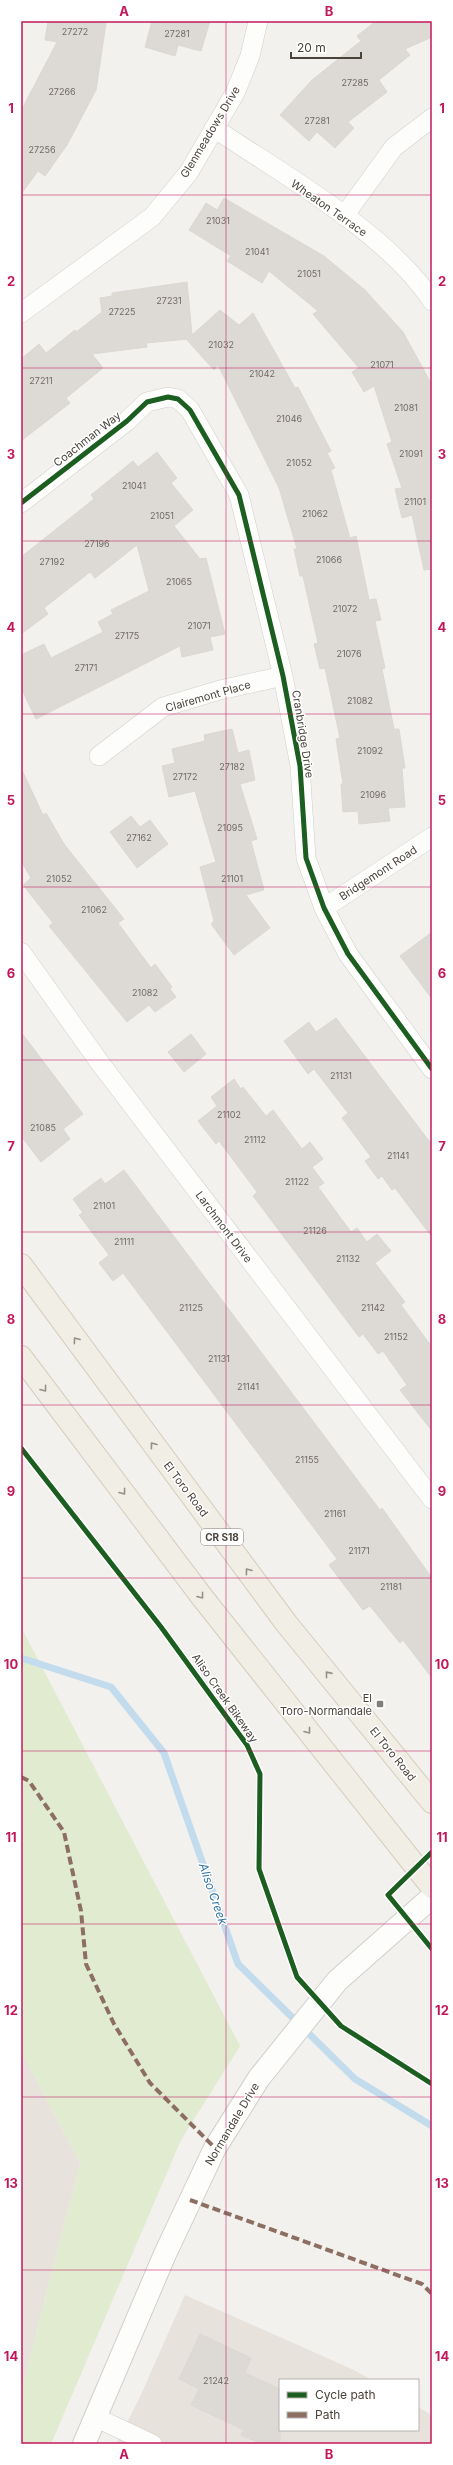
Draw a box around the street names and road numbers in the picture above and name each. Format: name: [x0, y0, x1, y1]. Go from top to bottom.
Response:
street label: Glenmeadows Drive: [177, 84, 243, 180]
street label: Wheaton Terrace: [288, 177, 370, 239]
street label: Coachman Way: [51, 408, 123, 470]
street label: Clairemont Place: [164, 677, 252, 715]
street label: Cranbridge Drive: [289, 689, 317, 779]
street label: Bridgemont Road: [336, 843, 420, 903]
street label: Larchmont Drive: [193, 1188, 255, 1266]
street label: El Toro Road: [161, 1459, 211, 1519]
road number: CR S18: [201, 1529, 243, 1545]
street label: Aliso Creek Bikeway: [189, 1651, 261, 1745]
street label: El Toro Road: [367, 1724, 419, 1784]
street label: Normandale Drive: [202, 2080, 262, 2168]

